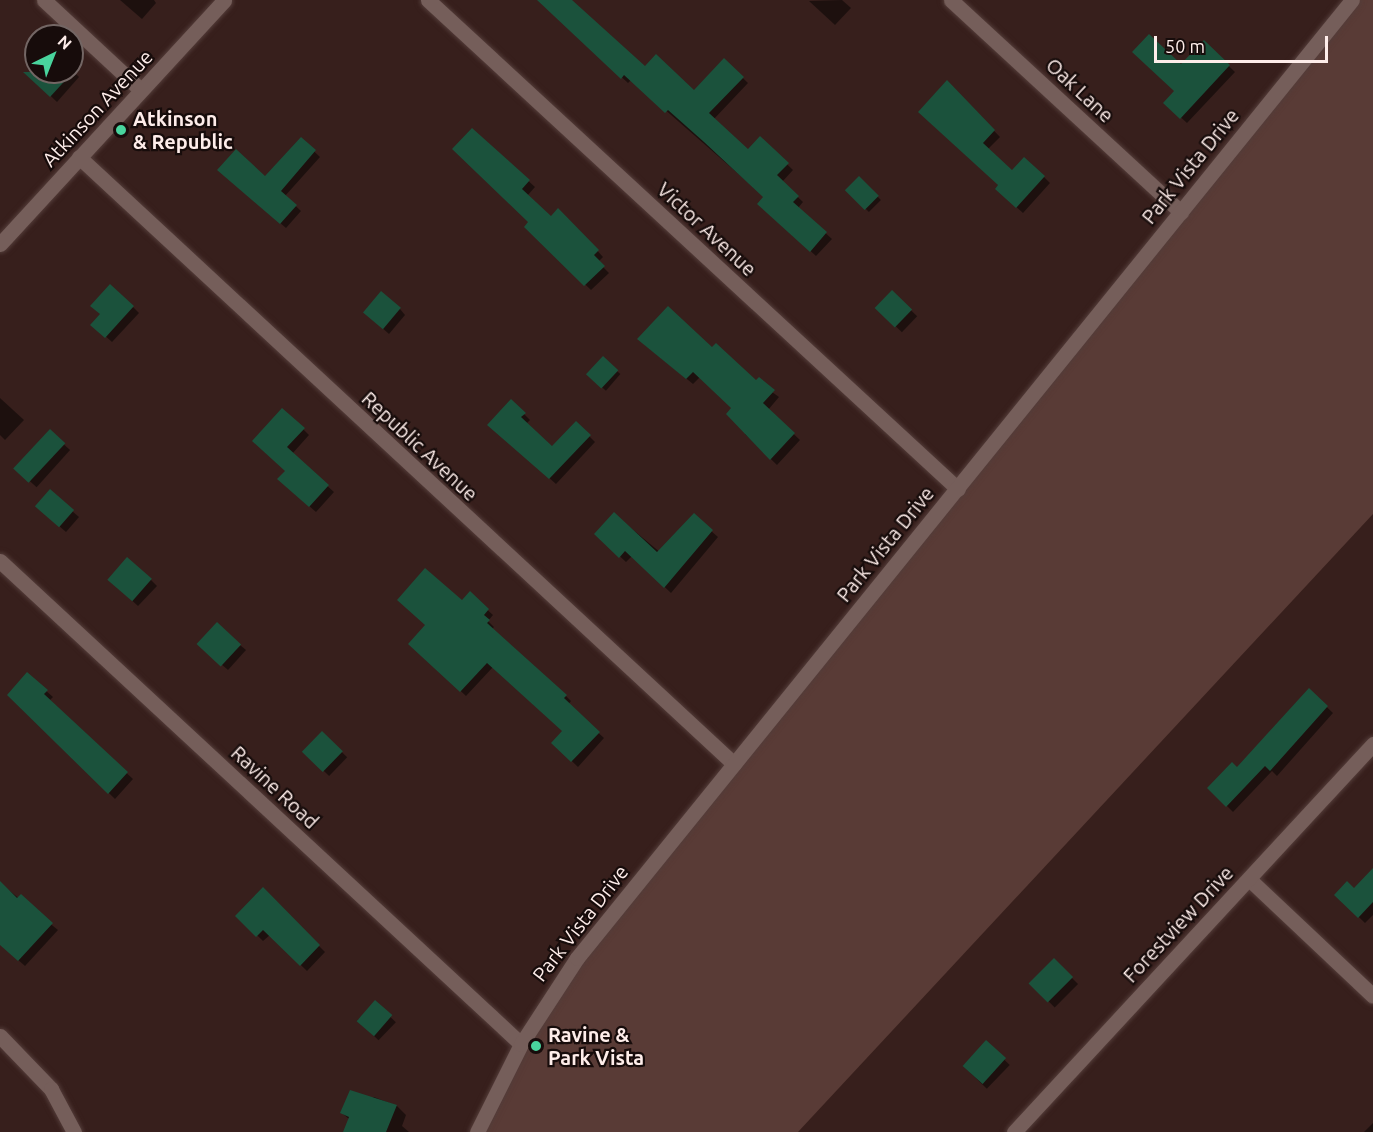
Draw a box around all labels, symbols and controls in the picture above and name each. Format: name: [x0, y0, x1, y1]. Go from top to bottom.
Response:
north arrow: [24, 24, 84, 84]
scale bar: [1157, 24, 1331, 62]
text: N: [54, 32, 75, 53]
text: 50 m: [1165, 36, 1205, 56]
street label: Atkinson Avenue: [37, 45, 157, 171]
street label: Oak Lane: [1041, 53, 1119, 127]
street label: Park Vista Drive: [1136, 104, 1244, 228]
place label: Atkinson & Republic: [133, 106, 233, 153]
marker: Atkinson & Republic: [114, 123, 128, 137]
street label: Victor Avenue: [653, 177, 761, 281]
street label: Republic Avenue: [357, 386, 483, 506]
street label: Park Vista Drive: [831, 482, 939, 606]
street label: Ravine Road: [226, 741, 324, 833]
street label: Park Vista Drive: [527, 860, 633, 986]
street label: Forestview Drive: [1118, 861, 1238, 987]
place label: Ravine & Park Vista: [548, 1022, 644, 1069]
marker: Ravine & Park Vista: [529, 1039, 543, 1053]

